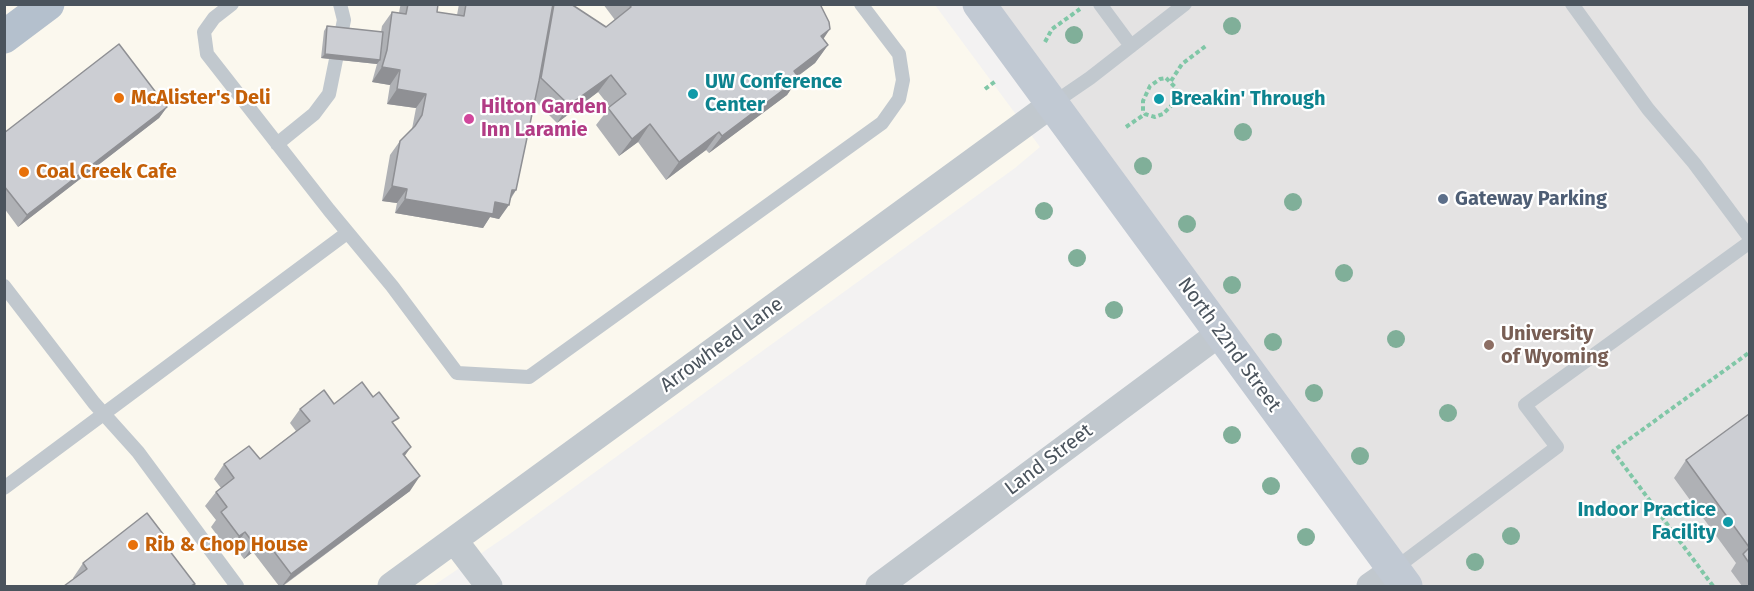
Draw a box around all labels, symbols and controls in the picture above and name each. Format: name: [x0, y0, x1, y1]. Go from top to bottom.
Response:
place label: UW Conference Center: [705, 70, 842, 117]
place label: McAlister's Deli: [131, 86, 271, 110]
marker: UW Conference Center: [686, 87, 700, 101]
place label: Breakin' Through: [1171, 87, 1326, 111]
marker: McAlister's Deli: [112, 91, 126, 105]
marker: Breakin' Through: [1152, 92, 1166, 106]
place label: Hilton Garden Inn Laramie: [481, 95, 607, 142]
marker: Hilton Garden Inn Laramie: [462, 112, 476, 126]
place label: Coal Creek Cafe: [36, 160, 177, 184]
marker: Coal Creek Cafe: [17, 165, 31, 179]
place label: Gateway Parking: [1455, 187, 1607, 211]
marker: Gateway Parking: [1436, 192, 1450, 206]
street label: North 22nd Street: [1172, 273, 1286, 417]
street label: Arrowhead Lane: [656, 292, 788, 398]
place label: University of Wyoming: [1501, 322, 1608, 369]
marker: University of Wyoming: [1482, 338, 1496, 352]
street label: Land Street: [1000, 419, 1098, 501]
place label: Indoor Practice Facility: [1577, 498, 1716, 545]
marker: Indoor Practice Facility: [1721, 515, 1735, 529]
place label: Rib & Chop House: [145, 533, 308, 557]
marker: Rib & Chop House: [126, 538, 140, 552]

